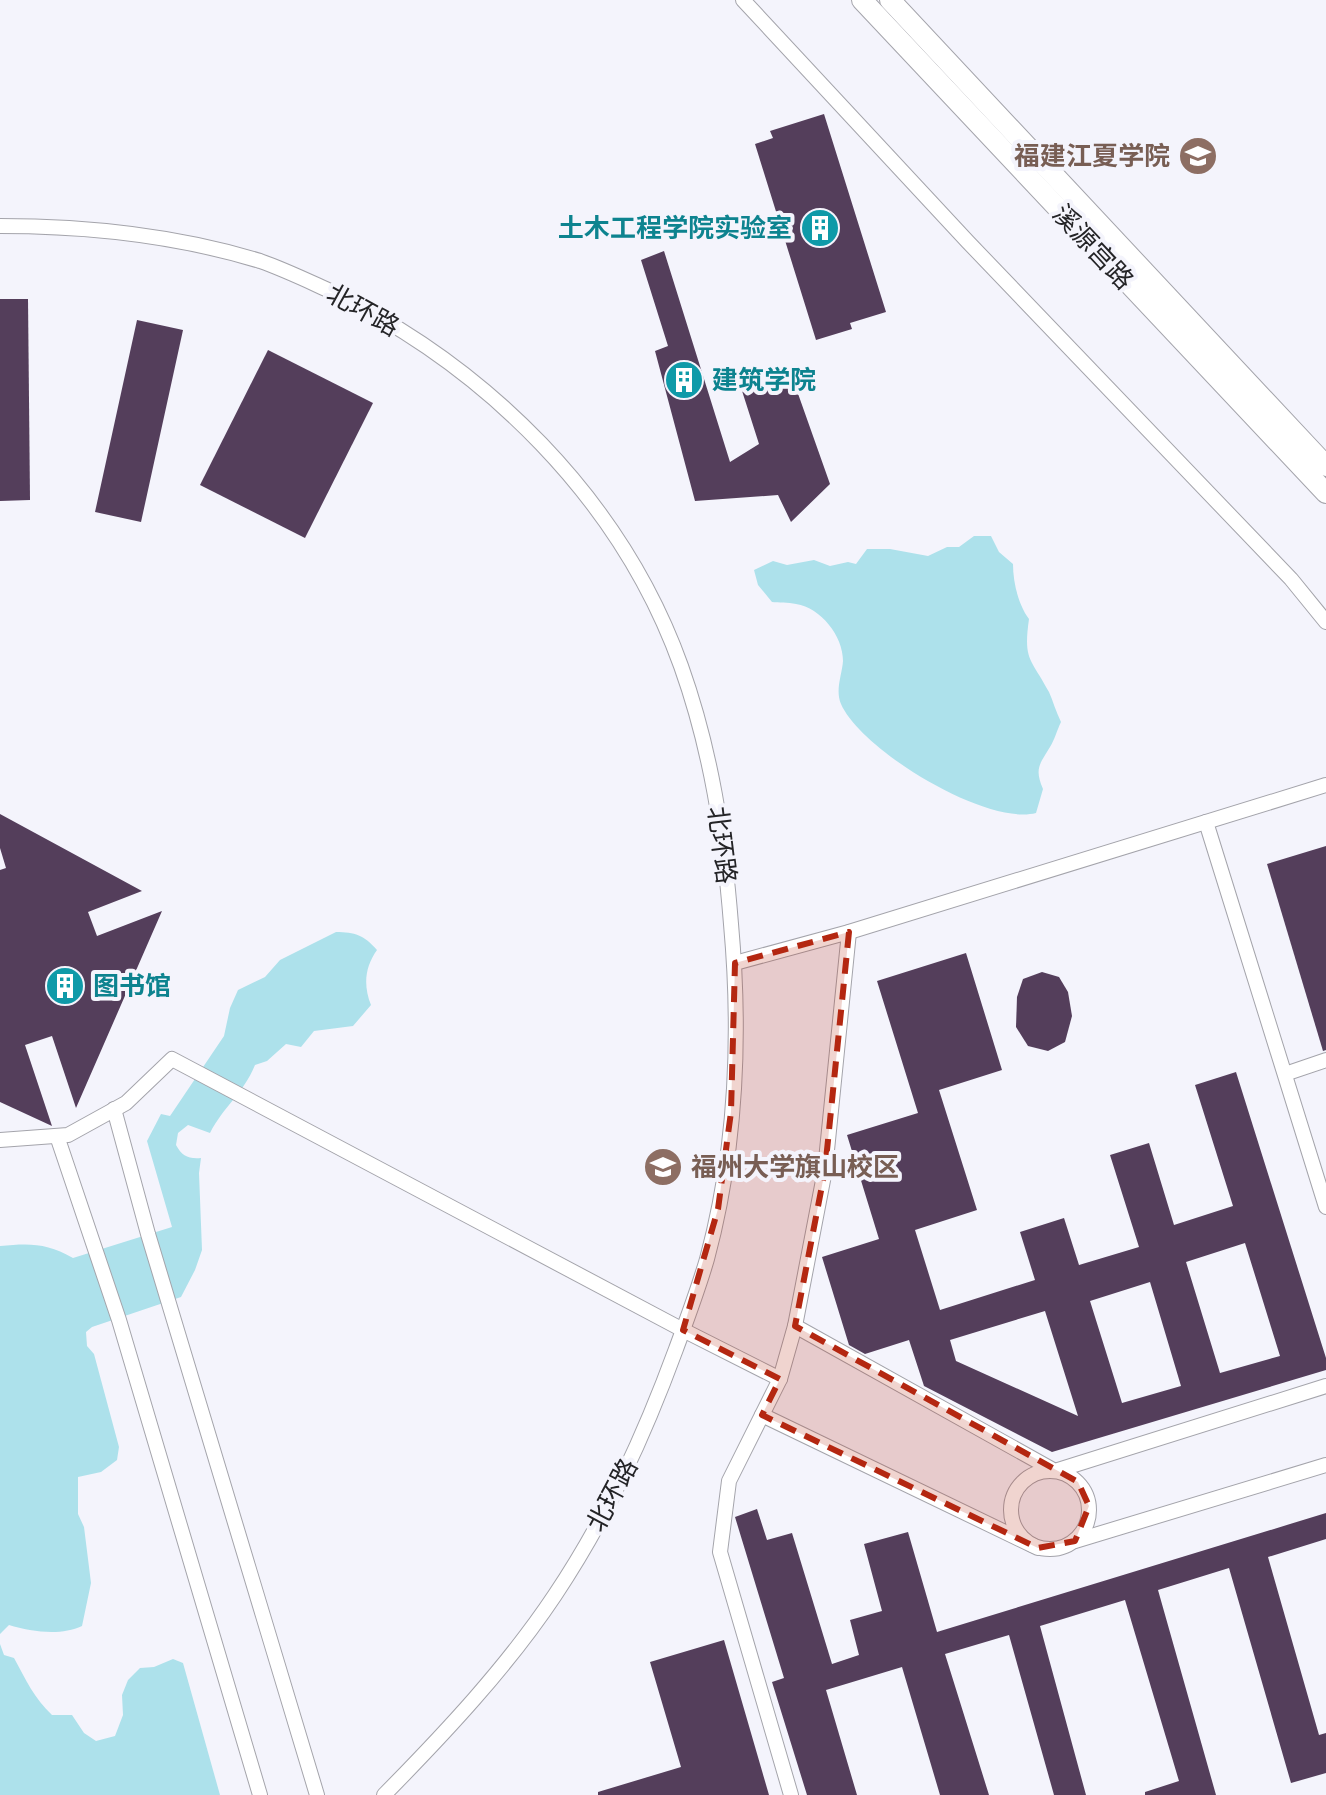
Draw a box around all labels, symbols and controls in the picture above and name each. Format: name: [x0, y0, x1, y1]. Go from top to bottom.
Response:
school or university icon: 福建江夏学院: [1177, 135, 1219, 177]
place label: 福建江夏学院: [1014, 139, 1170, 172]
street label: 溪源宫路: [1046, 197, 1141, 296]
building icon: 土木工程学院实验室: [799, 207, 841, 249]
place label: 土木工程学院实验室: [558, 211, 792, 244]
street label: 北环路: [321, 276, 405, 343]
building icon: 建筑学院: [663, 359, 705, 401]
place label: 建筑学院: [712, 363, 816, 396]
street label: 北环路: [701, 804, 744, 886]
building icon: 图书馆: [44, 965, 86, 1007]
place label: 图书馆: [93, 969, 171, 1002]
school or university icon: 福州大学旗山校区: [642, 1146, 684, 1188]
place label: 福州大学旗山校区: [691, 1150, 899, 1183]
street label: 北环路: [579, 1453, 644, 1537]

